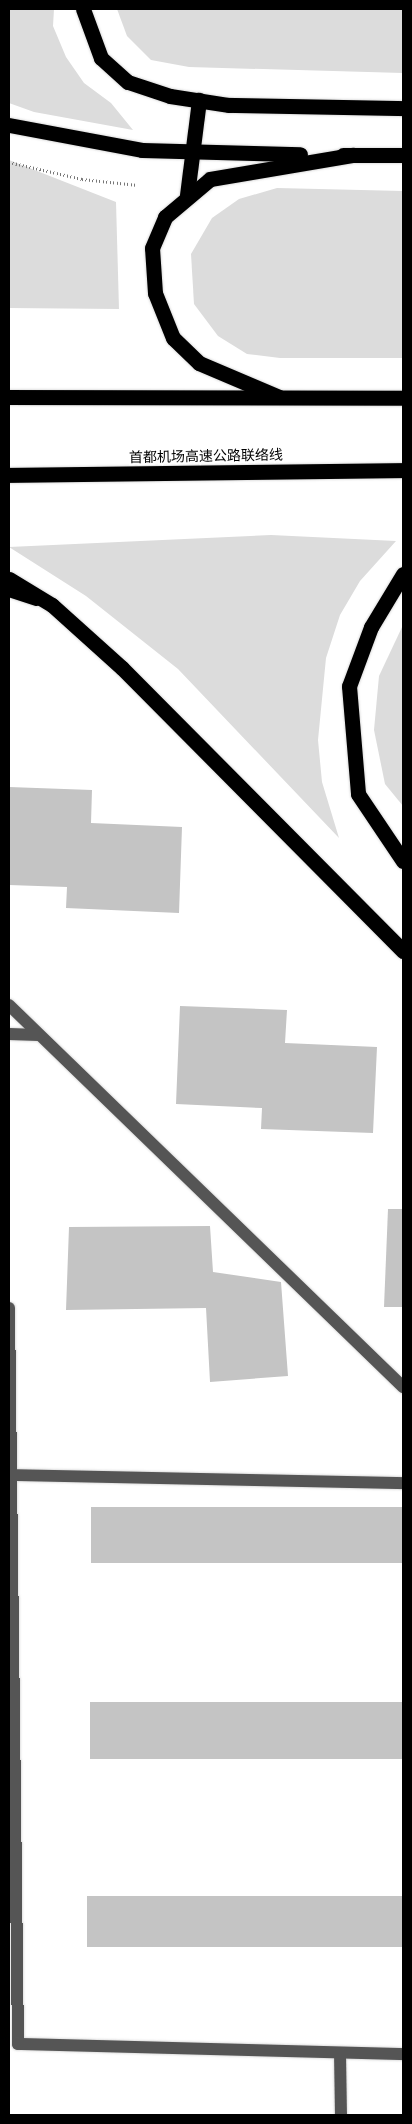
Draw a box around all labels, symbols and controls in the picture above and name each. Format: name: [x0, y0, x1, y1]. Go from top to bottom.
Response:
street label: 首都机场高速公路联络线: [129, 446, 283, 466]

